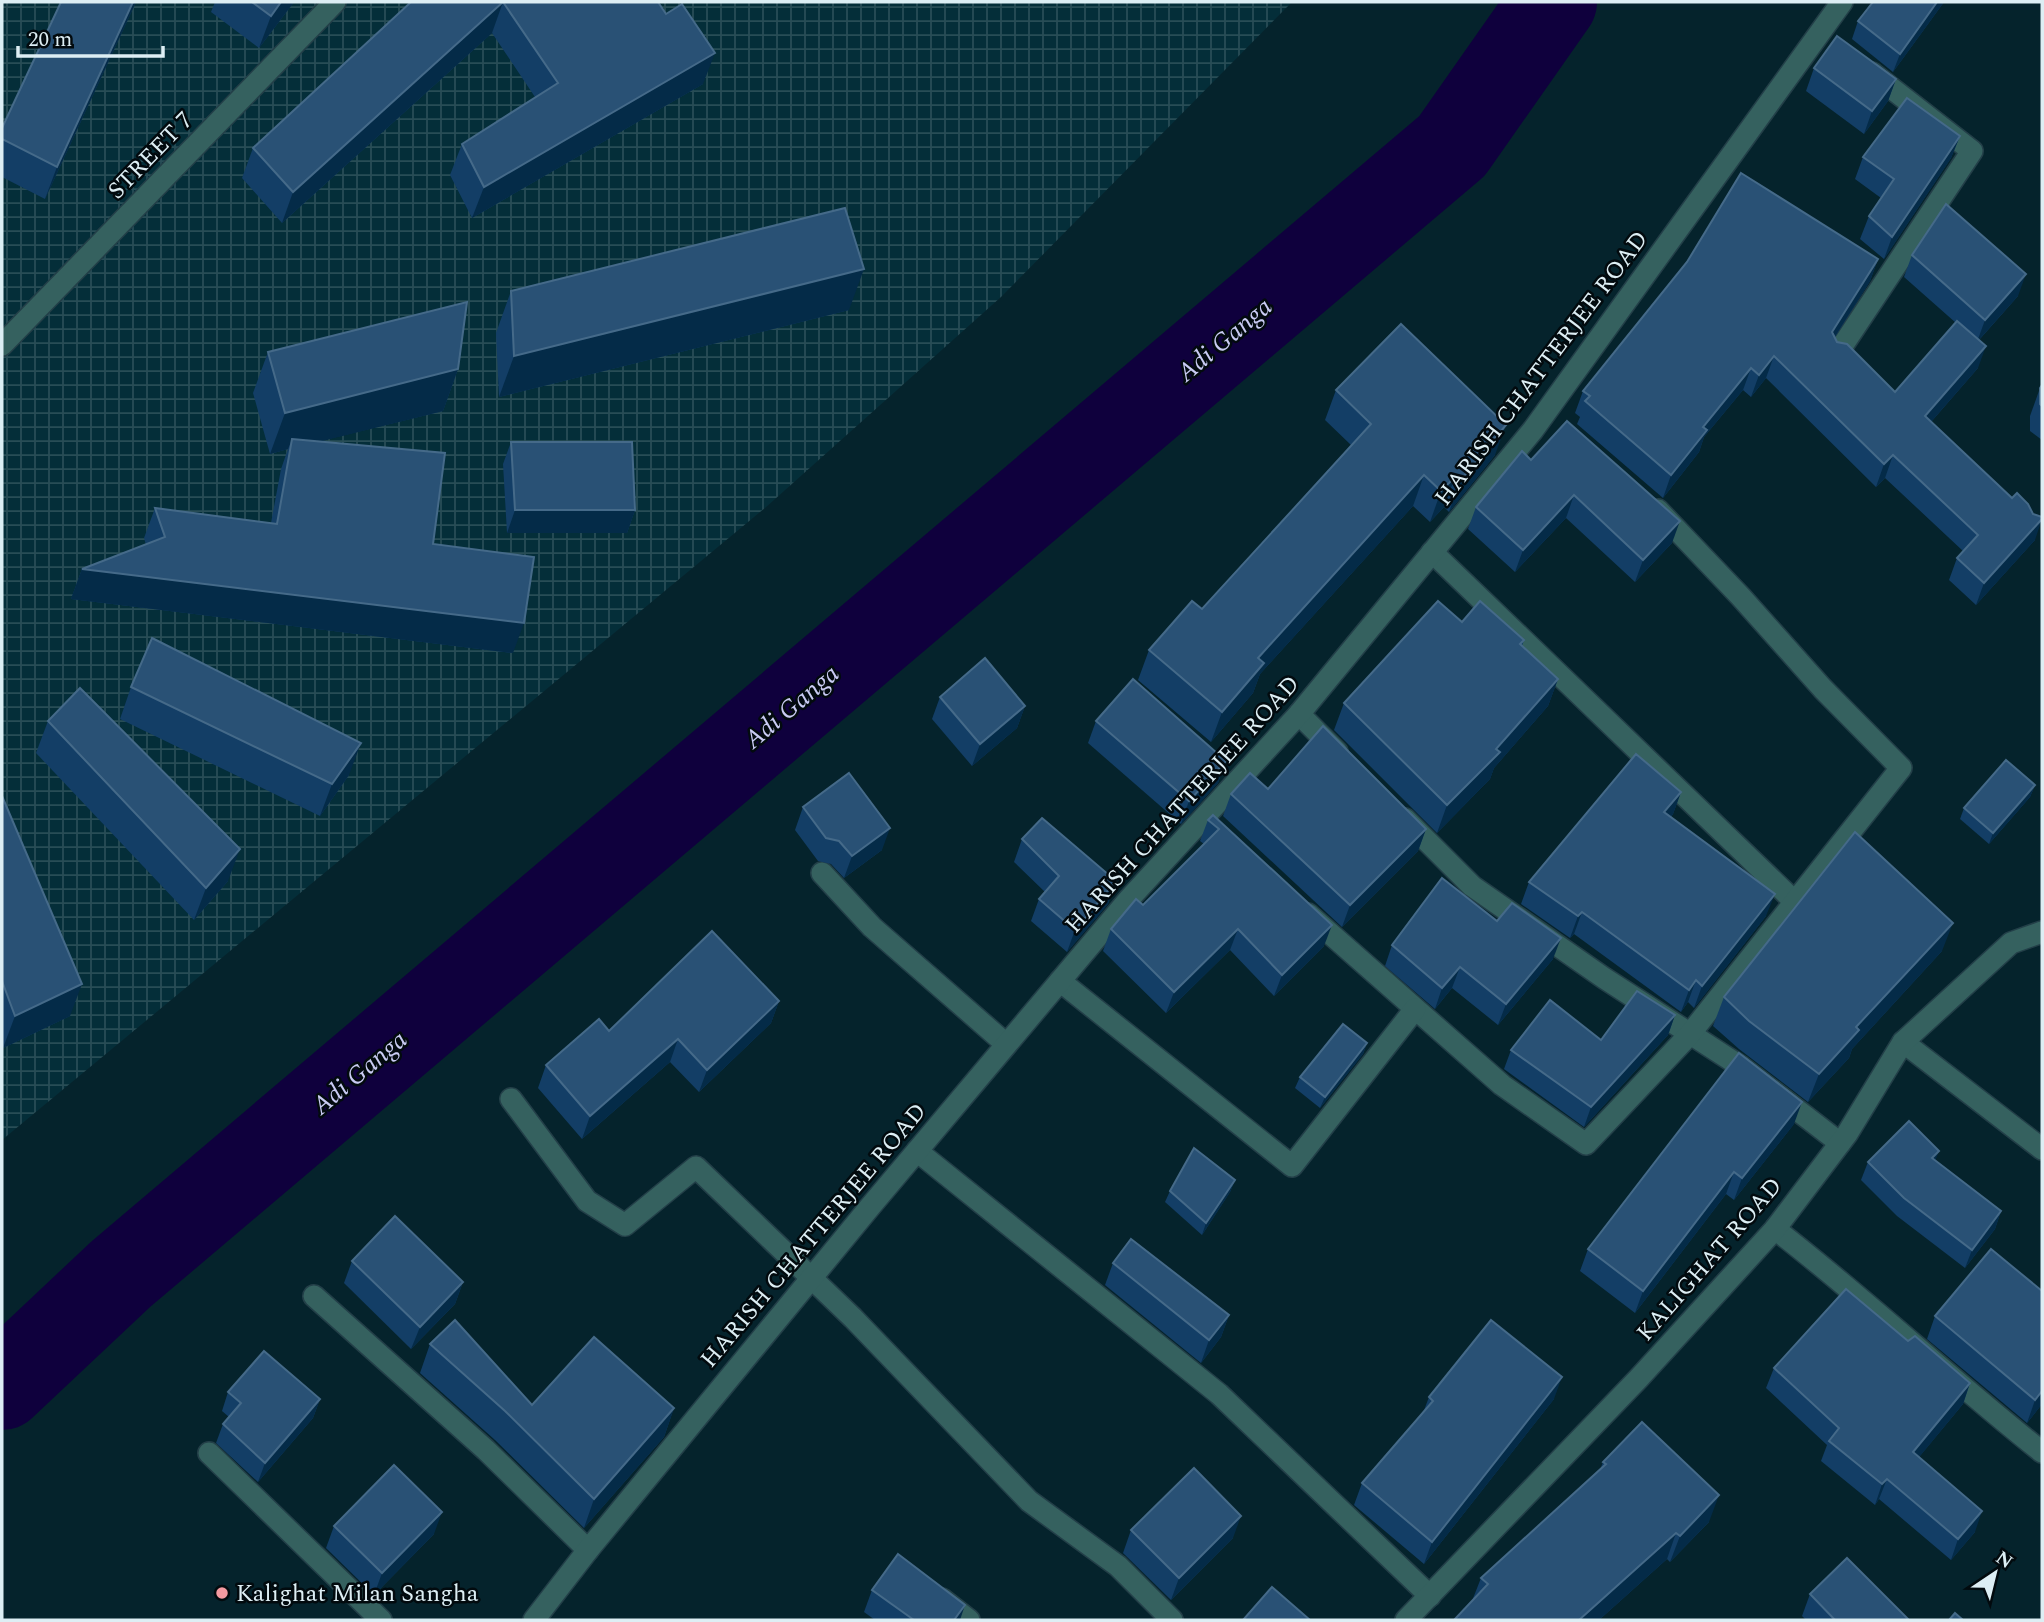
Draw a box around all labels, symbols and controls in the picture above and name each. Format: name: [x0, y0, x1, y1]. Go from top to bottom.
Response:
scale bar: [18, 14, 163, 58]
text: 20 m: [28, 24, 72, 56]
street label: STREET 7: [99, 104, 202, 208]
street label: HARISH CHATTERJEE ROAD: [1426, 223, 1657, 514]
water label: Adi Ganga: [1167, 288, 1281, 393]
water label: Adi Ganga: [734, 655, 848, 760]
street label: HARISH CHATTERJEE ROAD: [1057, 668, 1309, 942]
water label: Adi Ganga: [302, 1021, 416, 1126]
street label: HARISH CHATTERJEE ROAD: [692, 1095, 936, 1376]
street label: KALIGHAT ROAD: [1628, 1170, 1791, 1350]
north arrow: [1960, 1538, 2030, 1608]
text: N: [1989, 1544, 2019, 1577]
place label: Kalighat Milan Sangha: [236, 1576, 479, 1612]
marker: Kalighat Milan Sangha: [214, 1585, 230, 1601]

